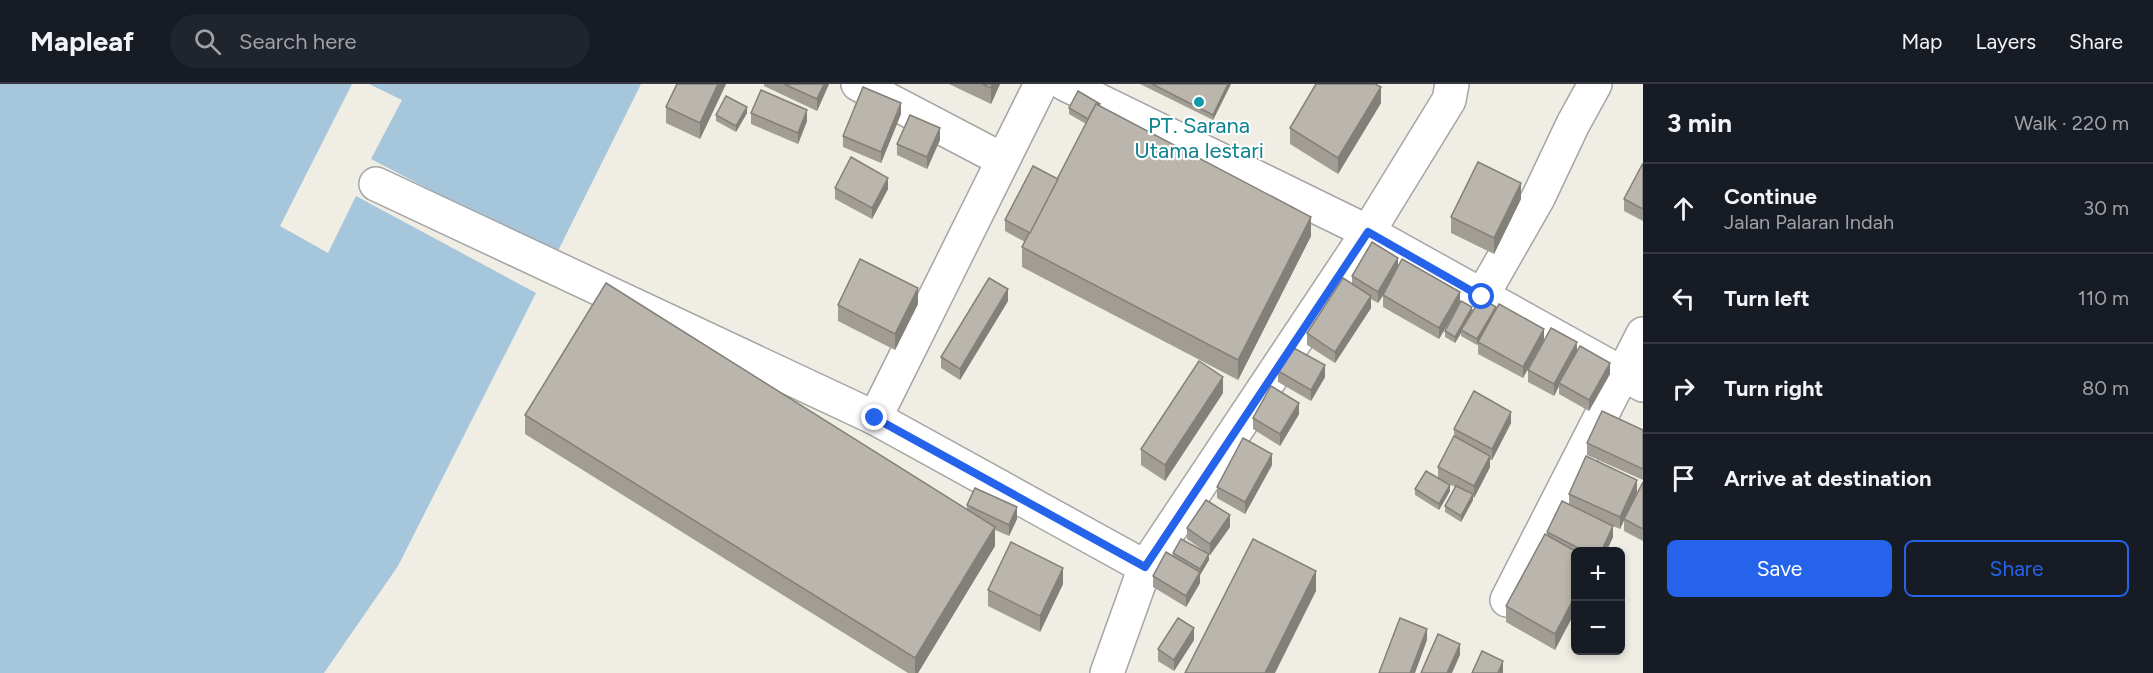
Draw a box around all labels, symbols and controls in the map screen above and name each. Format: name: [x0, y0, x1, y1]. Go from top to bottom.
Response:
search box: [170, 14, 590, 68]
text: Mapleaf: [30, 24, 134, 58]
icon: search: [191, 25, 224, 58]
text: Search here: [239, 28, 357, 55]
text: Map: [1902, 29, 1942, 54]
text: Layers: [1975, 29, 2036, 54]
text: Share: [2069, 29, 2123, 54]
marker: PT. Sarana Utama lestari: [1192, 95, 1206, 109]
text: 3 min: [1667, 107, 1732, 139]
text: Walk · 220 m: [2014, 111, 2129, 135]
place label: PT. Sarana Utama lestari: [1134, 112, 1264, 164]
text: Continue: [1724, 183, 1817, 210]
icon: ahead: [1667, 192, 1700, 225]
text: 30 m: [2083, 196, 2129, 220]
text: Jalan Palaran Indah: [1724, 210, 1894, 234]
icon: left: [1667, 282, 1700, 315]
route start: [1468, 283, 1494, 309]
text: Turn left: [1724, 285, 1810, 312]
text: 110 m: [2078, 286, 2129, 310]
icon: right: [1667, 372, 1700, 405]
text: Turn right: [1724, 375, 1823, 402]
text: 80 m: [2082, 376, 2129, 400]
route end: [861, 404, 887, 430]
icon: arrive: [1667, 462, 1700, 495]
text: Arrive at destination: [1724, 465, 1932, 492]
button: Save: [1667, 540, 1892, 597]
button: Share: [1904, 540, 2129, 597]
map controls: [1571, 547, 1625, 655]
button: +: [1571, 547, 1625, 601]
button: −: [1571, 601, 1625, 655]

